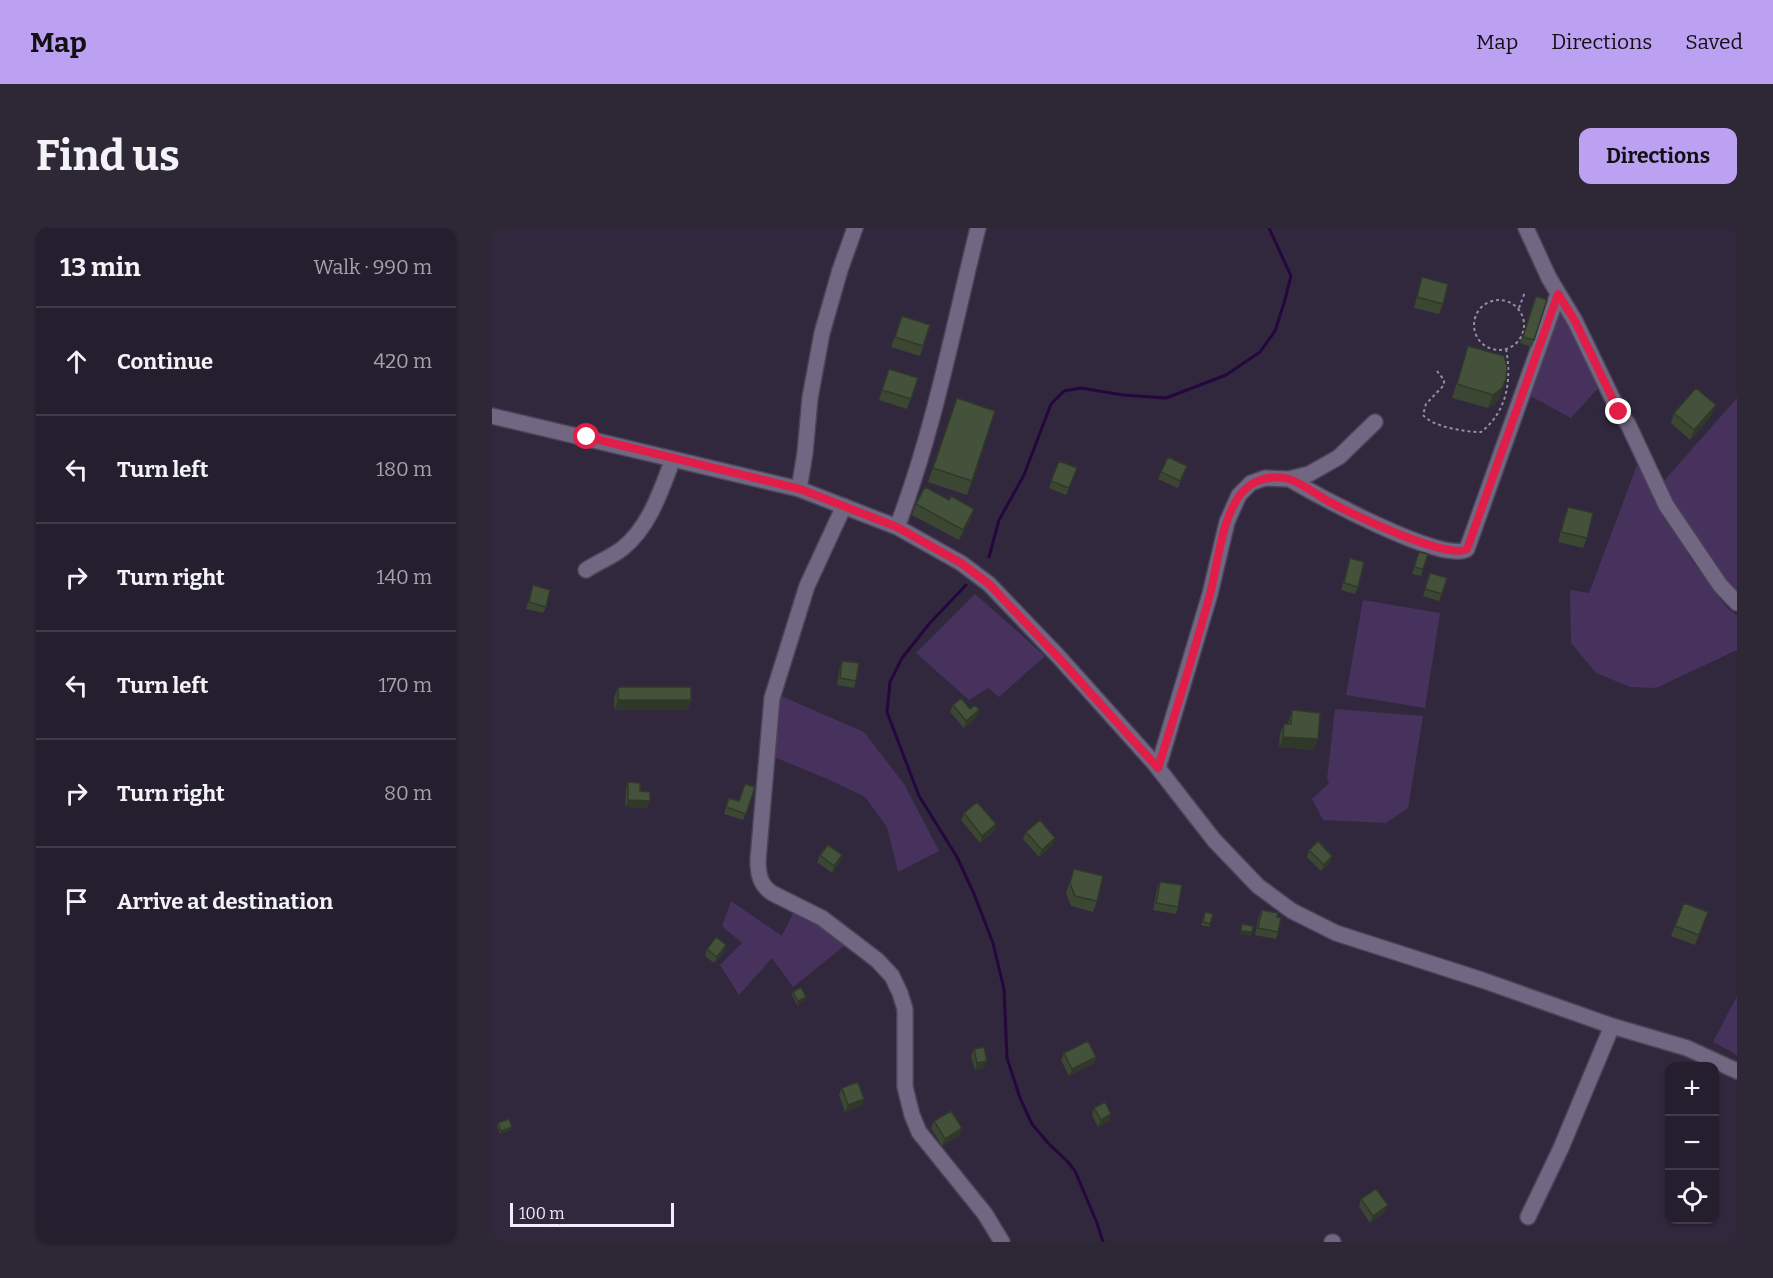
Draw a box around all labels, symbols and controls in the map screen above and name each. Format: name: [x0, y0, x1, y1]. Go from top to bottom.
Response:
text: Map: [30, 26, 87, 59]
text: Map: [1476, 29, 1518, 55]
text: Directions: [1551, 29, 1652, 55]
text: Saved: [1685, 29, 1743, 55]
button: Directions: [1579, 128, 1737, 184]
text: Find us: [36, 131, 180, 181]
text: 13 min: [60, 252, 141, 283]
text: Walk · 990 m: [314, 255, 432, 279]
icon: ahead: [60, 345, 93, 378]
text: Continue: [117, 348, 213, 375]
text: 420 m: [374, 349, 432, 373]
route end: [1605, 398, 1631, 424]
route start: [573, 423, 599, 449]
icon: left: [60, 453, 93, 486]
text: Turn left: [117, 456, 209, 483]
text: 180 m: [376, 457, 432, 481]
icon: right: [60, 561, 93, 594]
text: Turn right: [117, 564, 225, 591]
text: 140 m: [376, 565, 432, 589]
icon: left: [60, 669, 93, 702]
text: Turn left: [117, 672, 209, 699]
text: 170 m: [379, 673, 432, 697]
icon: right: [60, 777, 93, 810]
text: Turn right: [117, 780, 225, 807]
text: 80 m: [384, 781, 432, 805]
icon: arrive: [60, 885, 93, 918]
text: Arrive at destination: [117, 888, 333, 915]
map controls: [1665, 1062, 1719, 1224]
button: +: [1665, 1062, 1719, 1116]
button: −: [1665, 1116, 1719, 1170]
button: locate: [1665, 1170, 1719, 1224]
scale bar: [510, 1200, 674, 1228]
text: 100 m: [519, 1204, 564, 1223]

